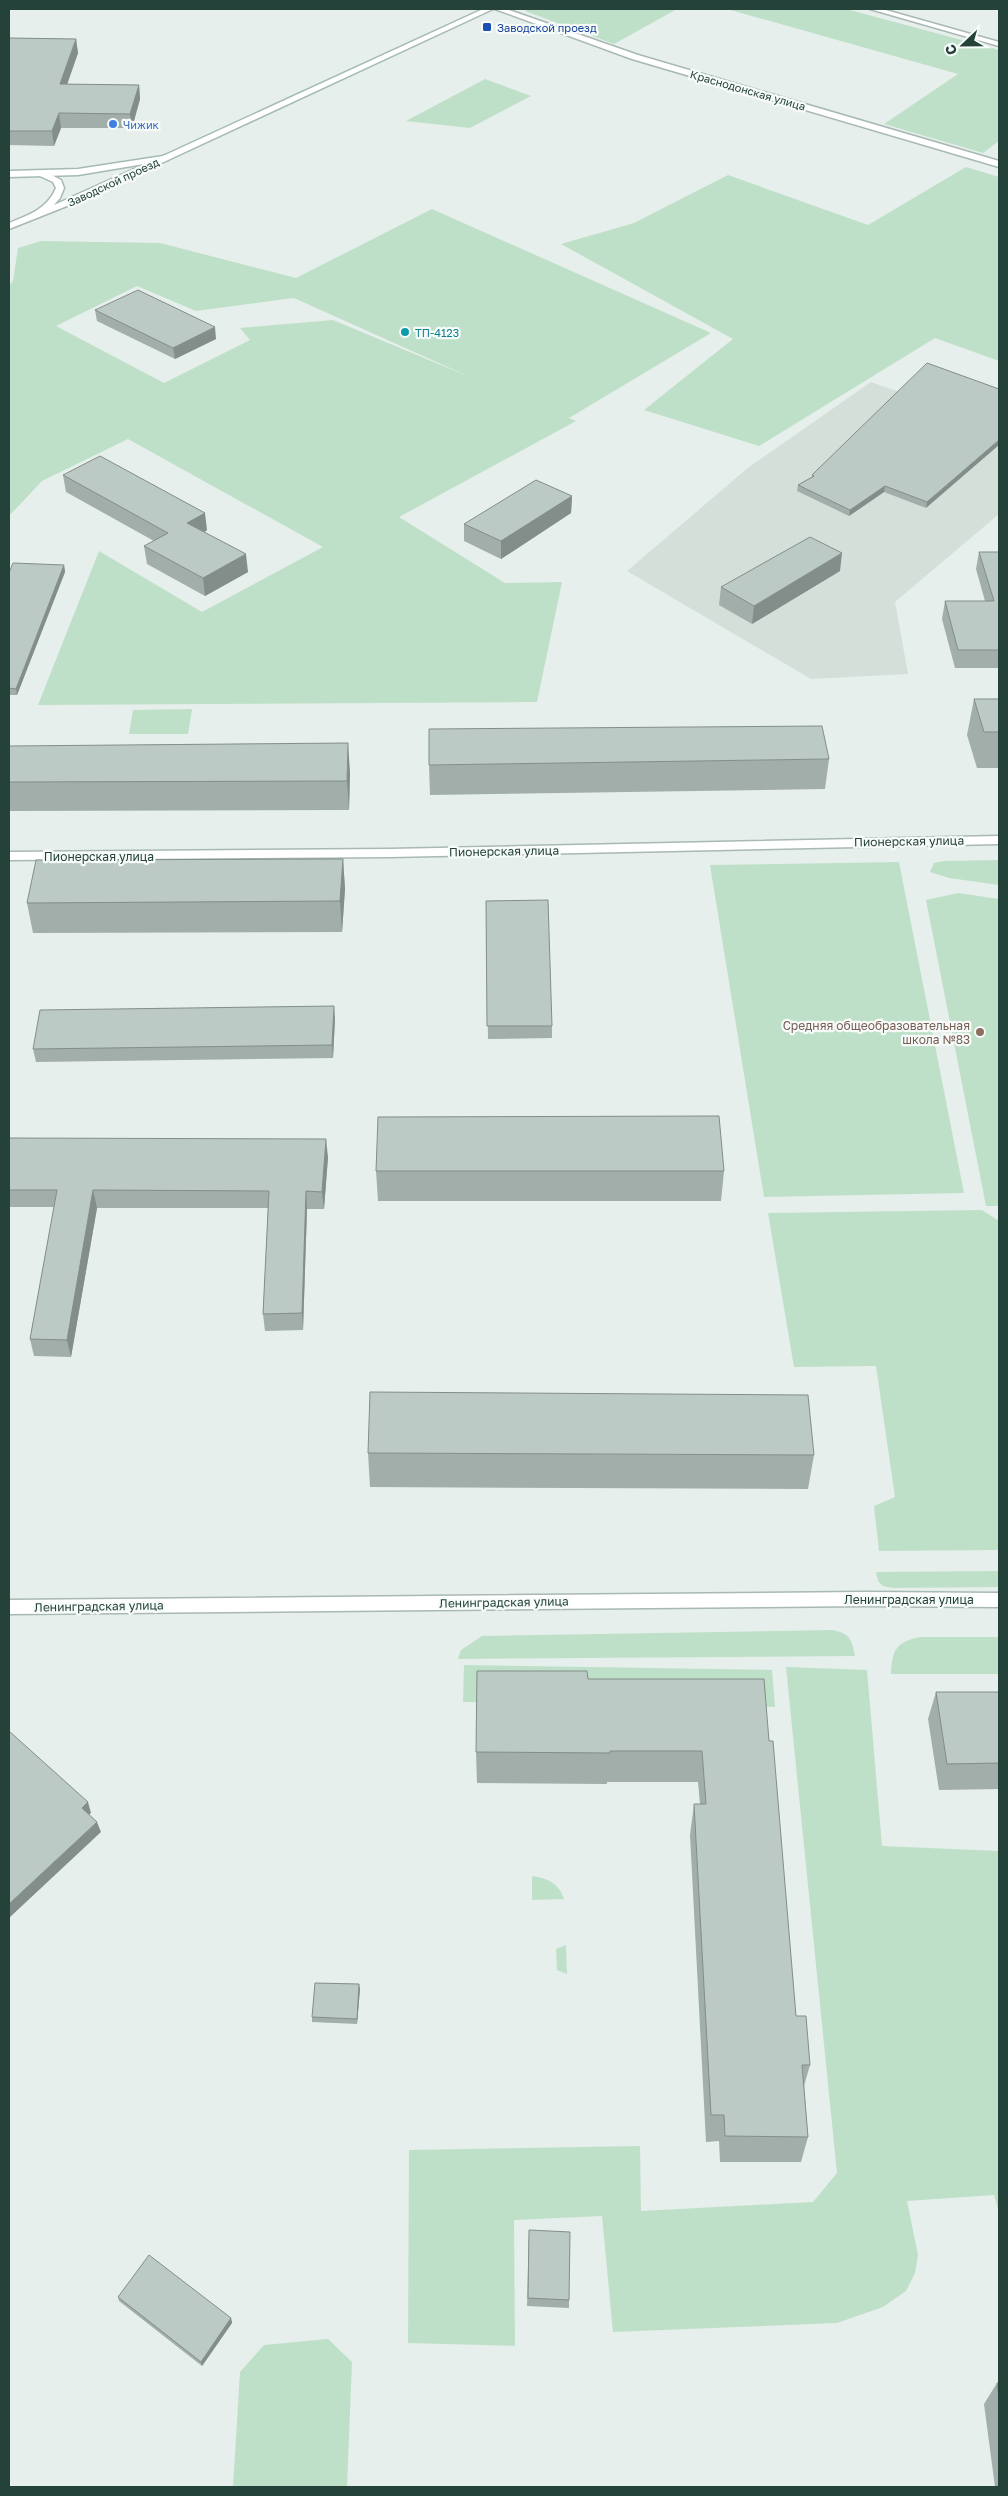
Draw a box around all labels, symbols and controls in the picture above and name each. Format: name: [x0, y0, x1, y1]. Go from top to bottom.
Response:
north arrow: [938, 20, 988, 70]
marker: Заводской проезд: [481, 21, 493, 33]
place label: Заводской проезд: [497, 21, 597, 34]
text: С: [941, 42, 960, 58]
street label: Краснодонская улица: [689, 67, 807, 113]
marker: Чижик: [107, 118, 119, 130]
place label: Чижик: [123, 118, 160, 131]
street label: Заводской проезд: [65, 155, 161, 209]
marker: ТП-4123: [399, 326, 411, 338]
place label: ТП-4123: [415, 326, 459, 339]
street label: Пионерская улица: [854, 833, 964, 849]
street label: Пионерская улица: [449, 843, 559, 859]
street label: Пионерская улица: [44, 849, 154, 864]
place label: Средняя общеобразовательная школа №83: [783, 1018, 970, 1047]
marker: Средняя общеобразовательная школа №83: [974, 1026, 986, 1038]
street label: Ленинградская улица: [844, 1592, 974, 1607]
street label: Ленинградская улица: [439, 1593, 569, 1611]
street label: Ленинградская улица: [34, 1597, 164, 1615]

